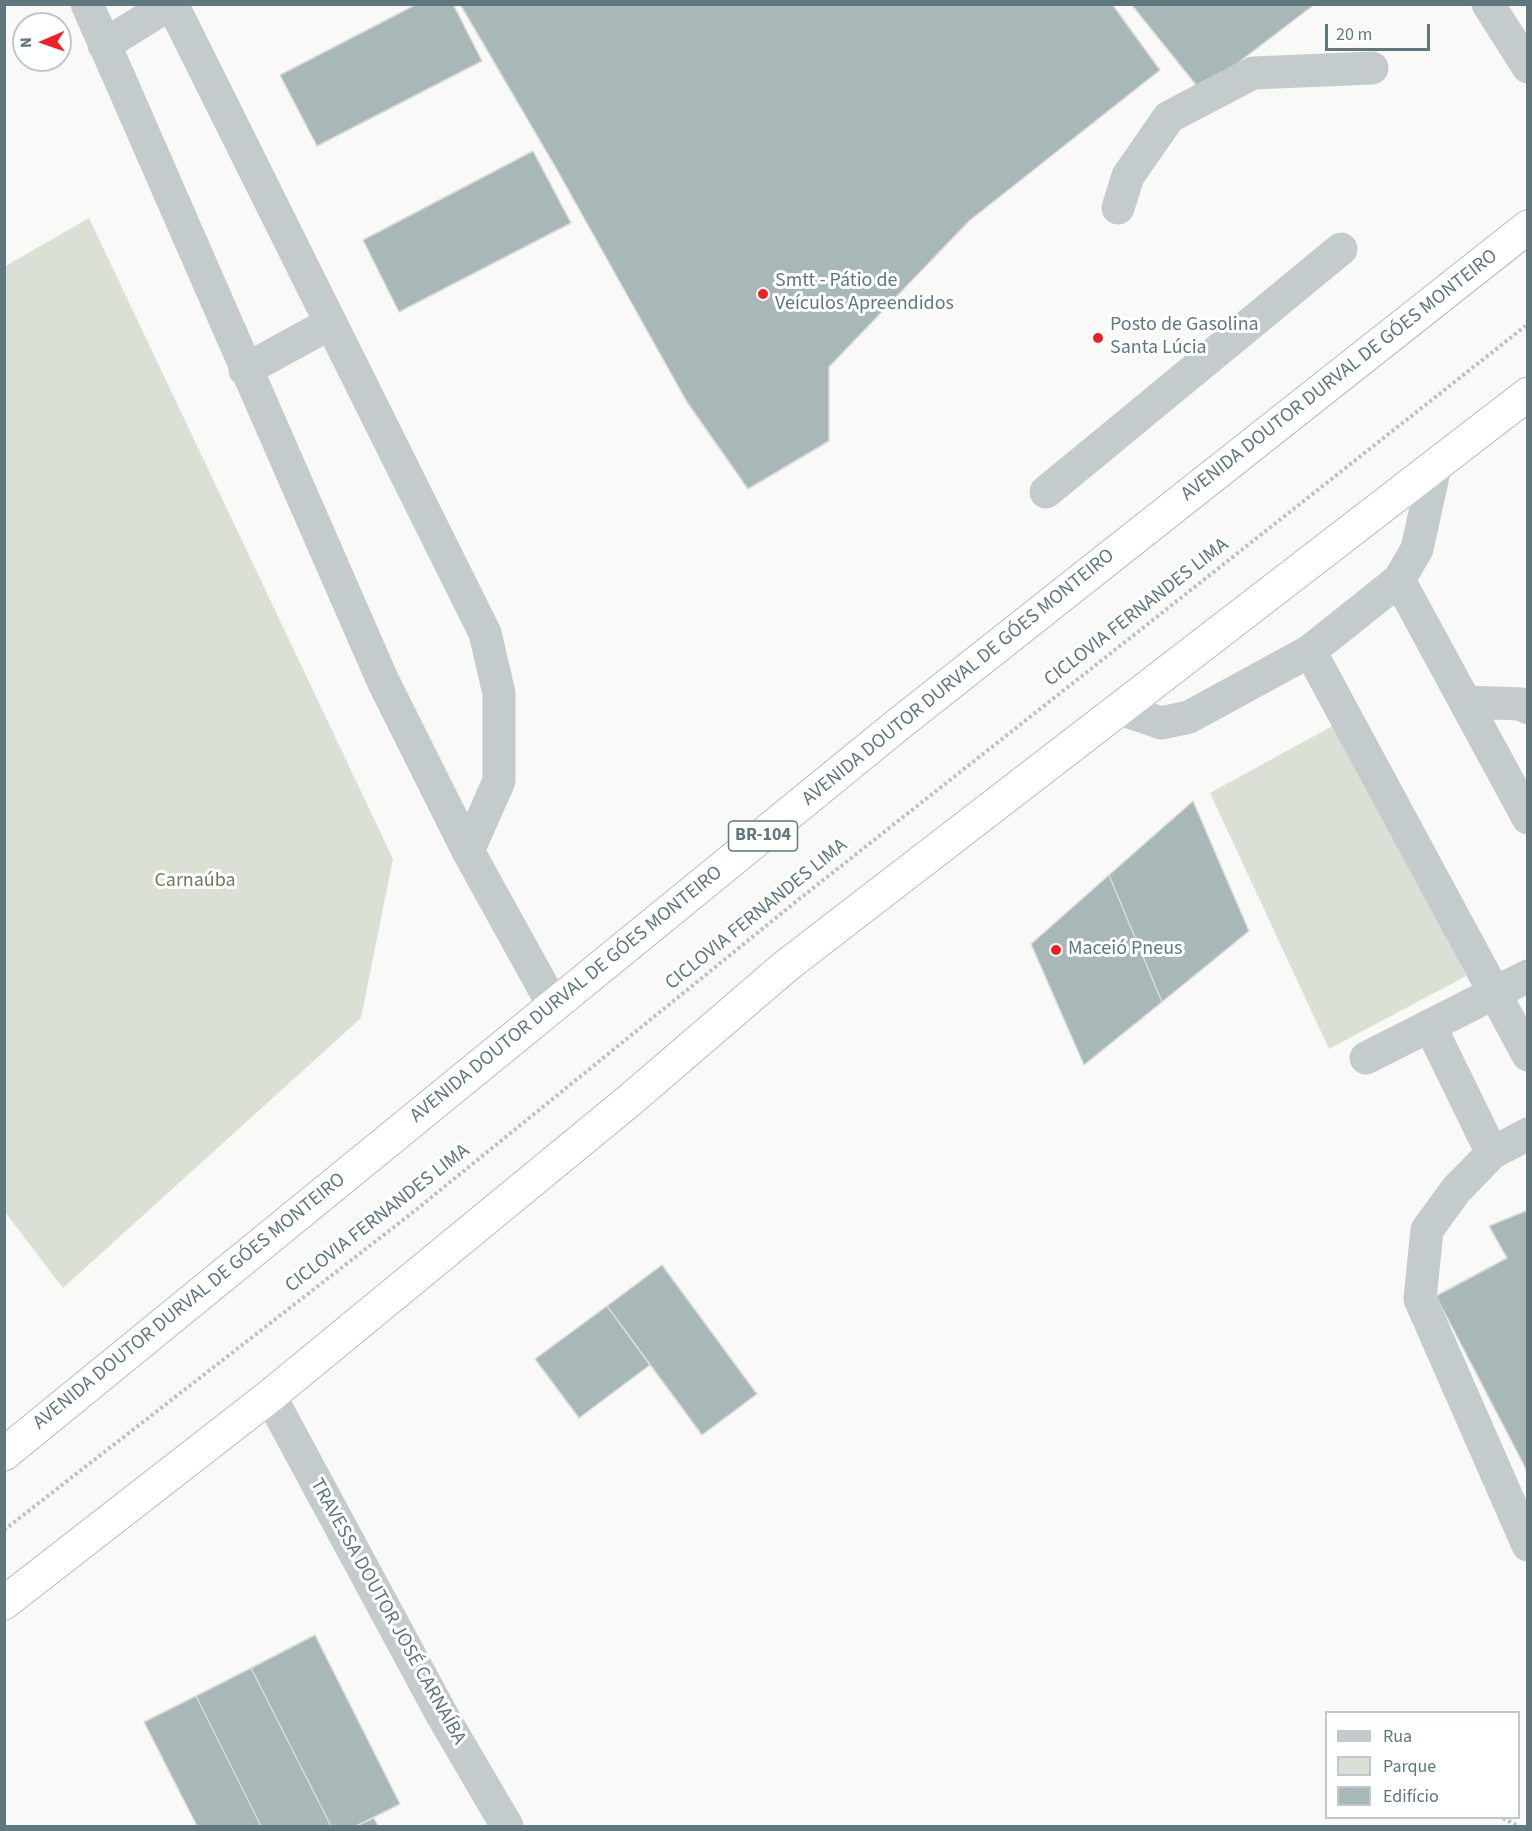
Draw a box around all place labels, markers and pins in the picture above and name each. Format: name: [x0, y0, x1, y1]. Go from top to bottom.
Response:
place label: Smtt - Pátio de Veículos Apreendidos: [775, 270, 954, 317]
marker: Smtt - Pátio de Veículos Apreendidos: [756, 287, 770, 301]
place label: Posto de Gasolina Santa Lúcia: [1110, 314, 1259, 361]
marker: Posto de Gasolina Santa Lúcia: [1091, 331, 1105, 345]
place label: Maceió Pneus: [1068, 938, 1182, 962]
marker: Maceió Pneus: [1049, 943, 1063, 957]

